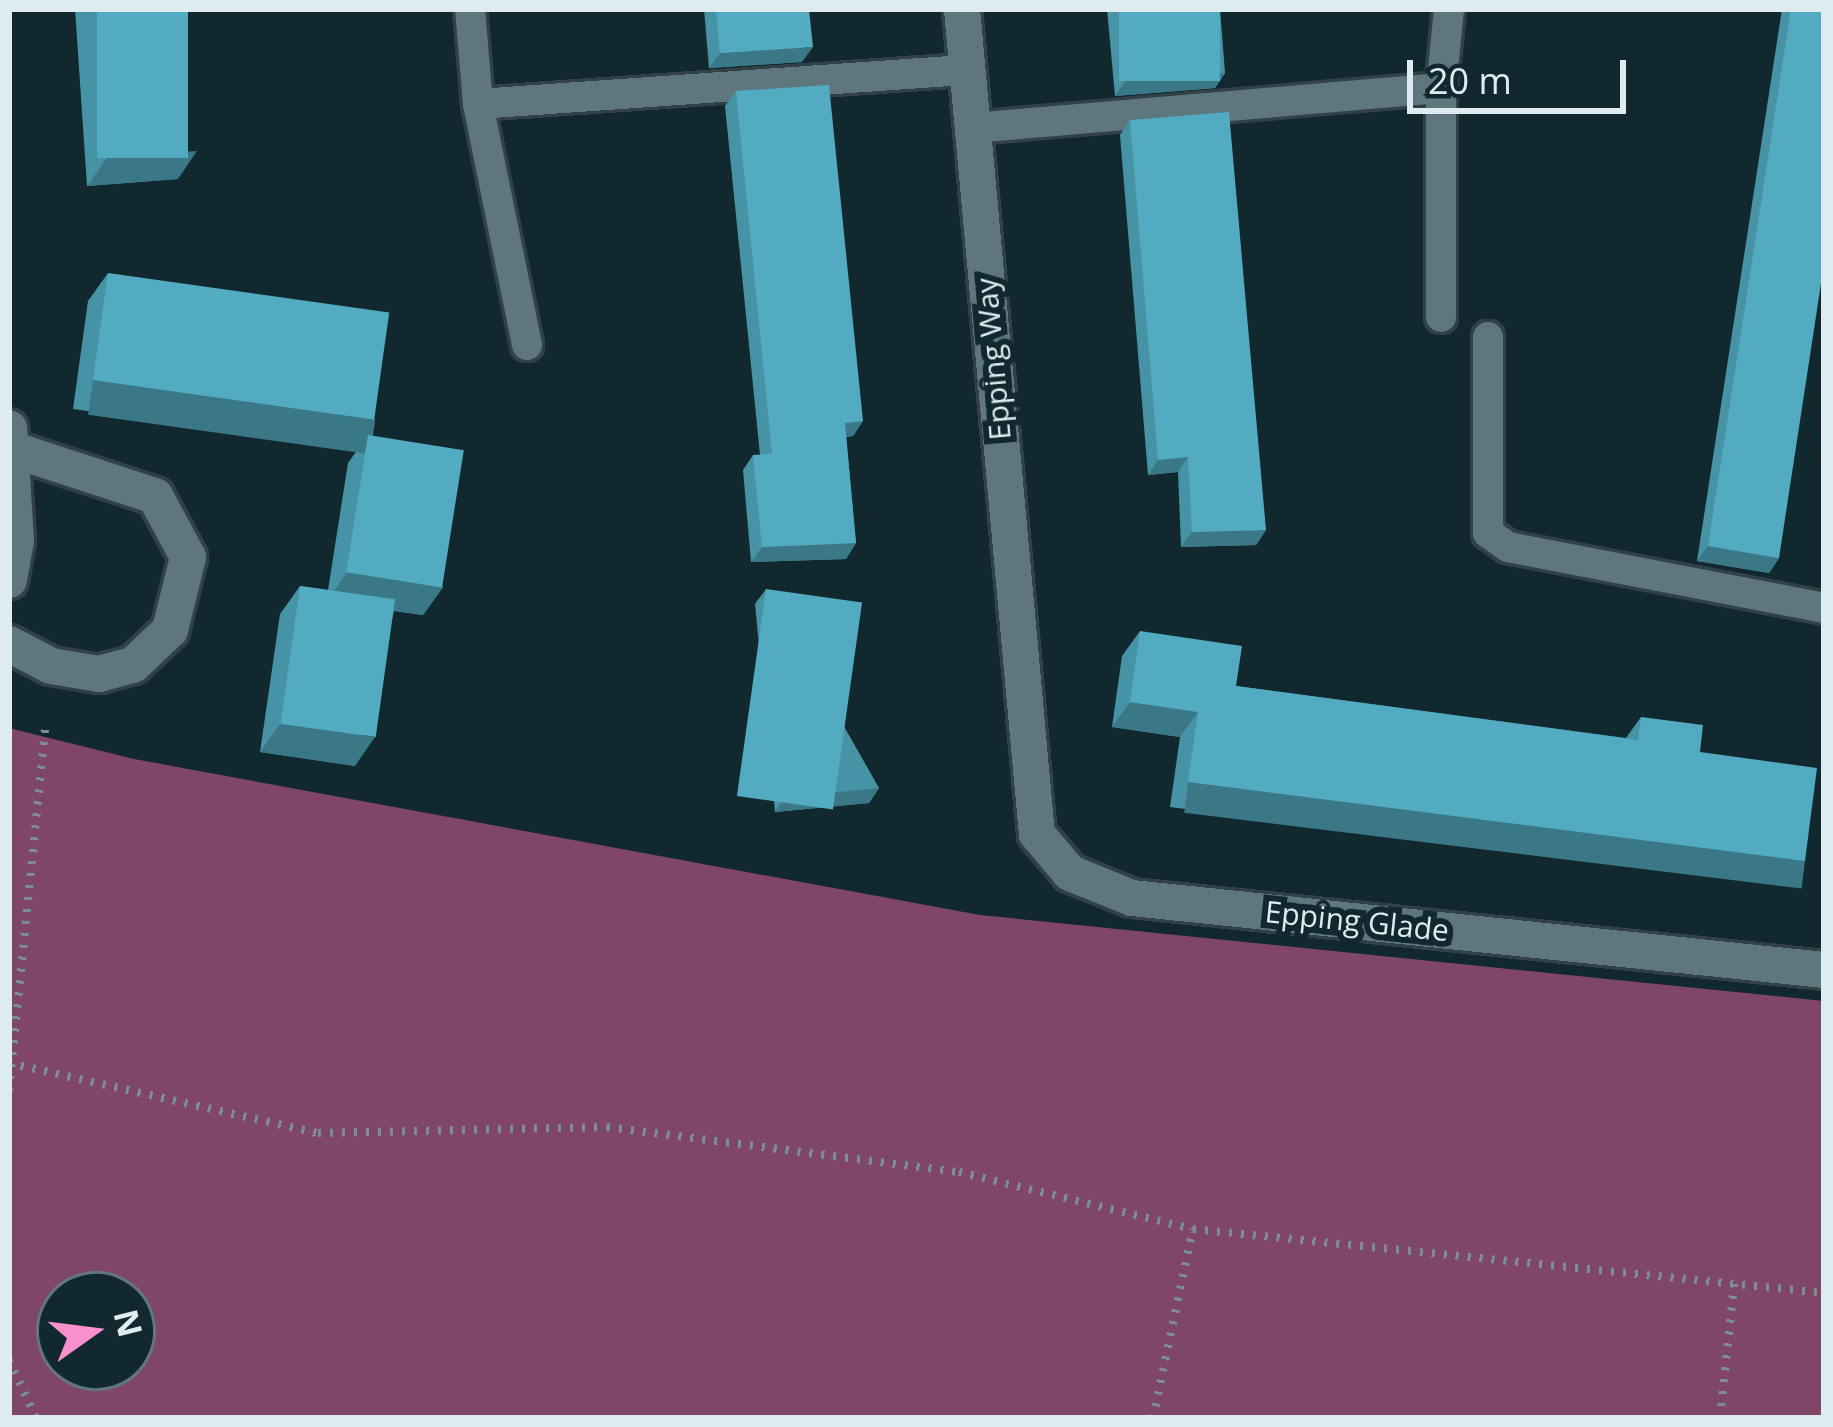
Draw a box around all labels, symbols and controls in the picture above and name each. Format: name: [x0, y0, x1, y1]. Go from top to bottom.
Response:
scale bar: [1413, 36, 1632, 110]
text: 20 m: [1428, 56, 1512, 105]
street label: Epping Way: [968, 276, 1018, 442]
street label: Epping Glade: [1263, 893, 1451, 949]
north arrow: [36, 1271, 156, 1391]
text: N: [103, 1304, 154, 1341]

